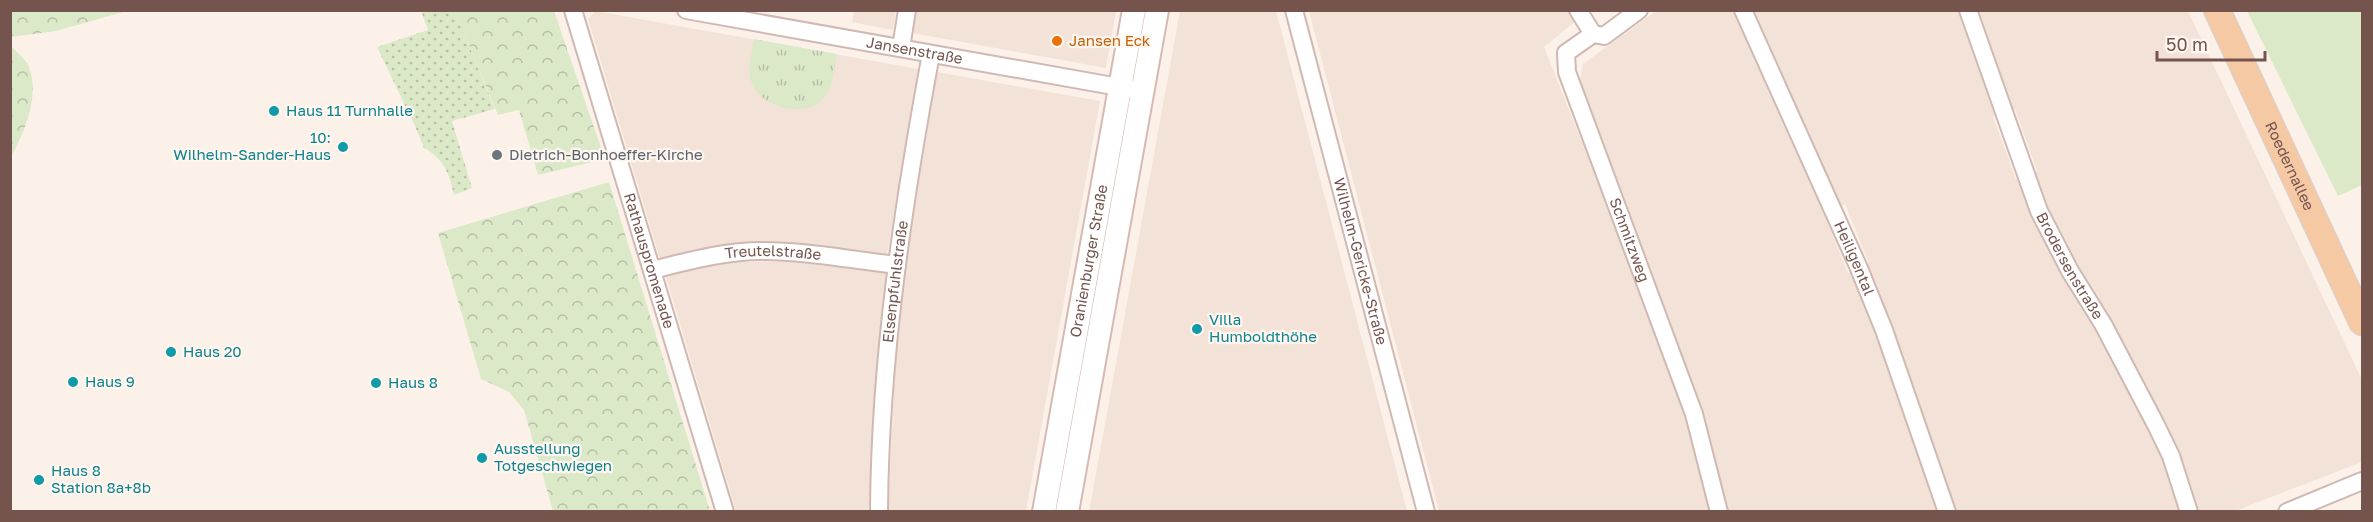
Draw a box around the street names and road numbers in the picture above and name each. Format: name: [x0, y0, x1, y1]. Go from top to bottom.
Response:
street label: Jansenstraße: [865, 32, 964, 67]
street label: Roedernallee: [2262, 118, 2319, 213]
street label: Wilhelm-Gericke-Straße: [1331, 176, 1392, 347]
street label: Oranienburger Straße: [1065, 183, 1111, 339]
street label: Rathauspromenade: [621, 191, 679, 331]
street label: Schmitzweg: [1606, 195, 1654, 284]
street label: Brodersenstraße: [2033, 209, 2108, 322]
street label: Heiligental: [1831, 218, 1879, 298]
street label: Elsenpfuhlstraße: [878, 219, 911, 344]
street label: Treutelstraße: [724, 241, 823, 263]

